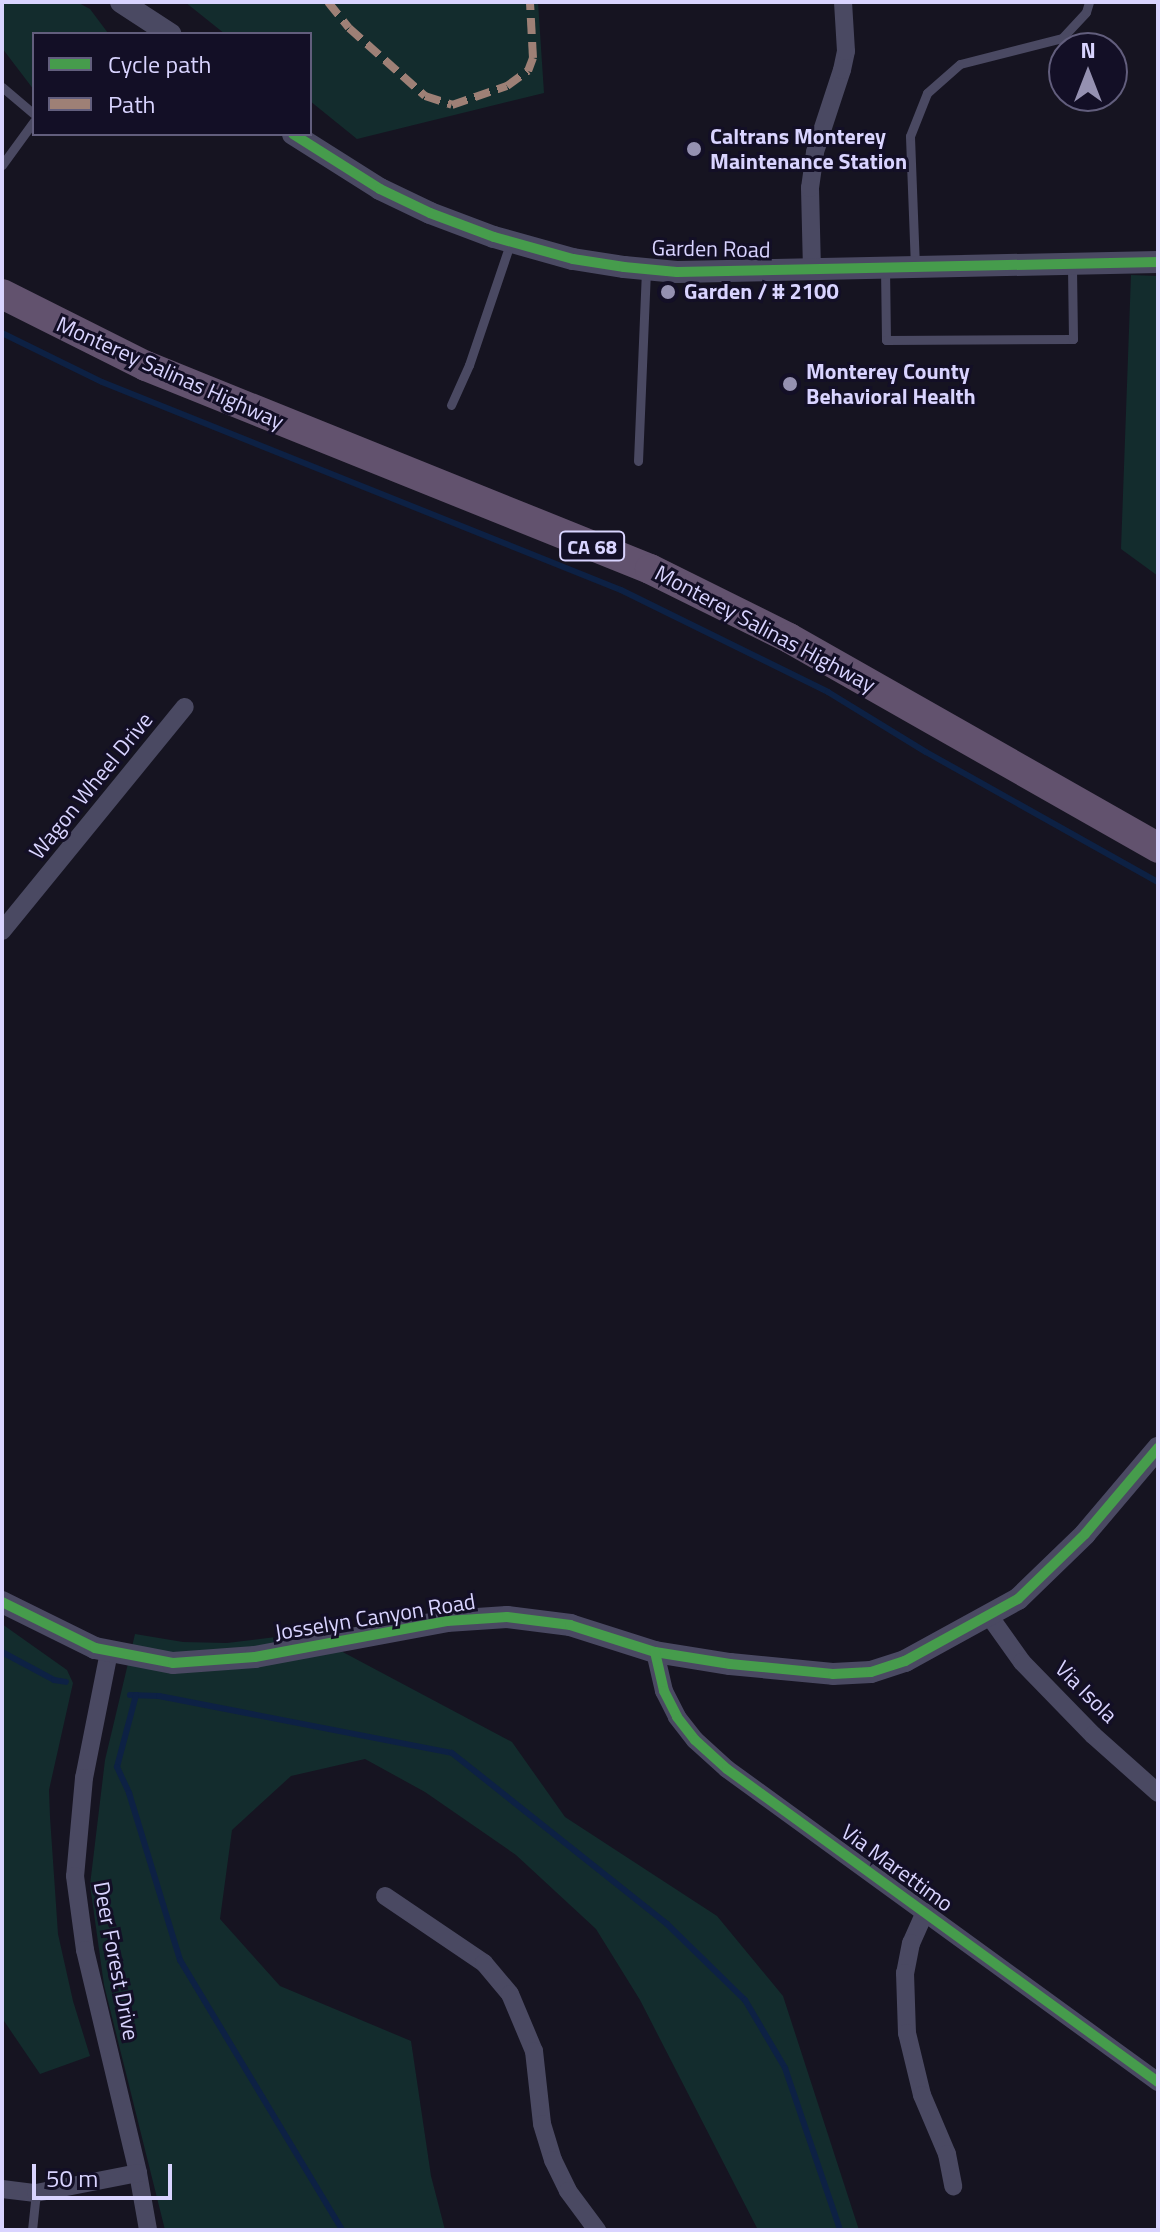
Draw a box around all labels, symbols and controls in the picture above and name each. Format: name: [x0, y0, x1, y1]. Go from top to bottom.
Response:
legend: [32, 32, 312, 136]
north arrow: [1048, 32, 1128, 112]
text: N: [1080, 33, 1096, 67]
text: Cycle path: [108, 46, 211, 82]
text: Path: [108, 86, 155, 122]
place label: Caltrans Monterey Maintenance Station: [710, 123, 907, 174]
marker: Caltrans Monterey Maintenance Station: [685, 140, 703, 158]
street label: Garden Road: [651, 235, 771, 263]
place label: Garden / # 2100: [684, 279, 839, 305]
marker: Garden / # 2100: [659, 283, 677, 301]
street label: Monterey Salinas Highway: [52, 311, 288, 435]
place label: Monterey County Behavioral Health: [806, 358, 976, 410]
marker: Monterey County Behavioral Health: [781, 375, 799, 393]
road number: CA 68: [558, 530, 626, 562]
street label: Monterey Salinas Highway: [650, 560, 880, 698]
street label: Wagon Wheel Drive: [24, 707, 158, 865]
street label: Josselyn Canyon Road: [273, 1588, 477, 1646]
street label: Via Isola: [1049, 1655, 1123, 1729]
street label: Via Marettimo: [836, 1819, 958, 1917]
street label: Deer Forest Drive: [88, 1879, 144, 2043]
scale bar: [36, 2148, 176, 2198]
text: 50 m: [46, 2160, 98, 2196]

